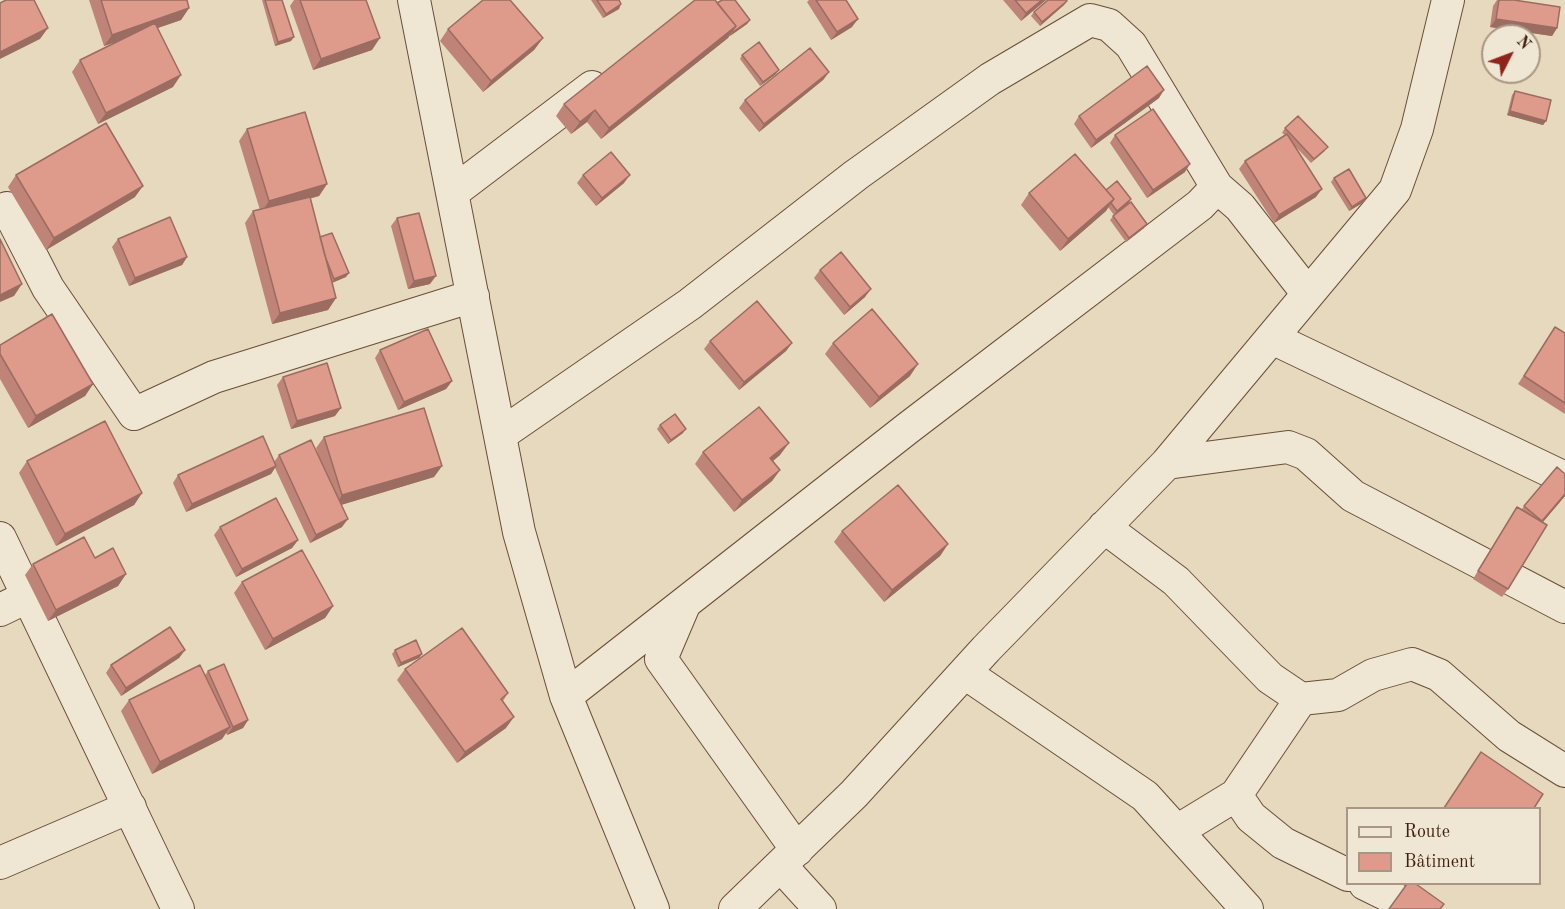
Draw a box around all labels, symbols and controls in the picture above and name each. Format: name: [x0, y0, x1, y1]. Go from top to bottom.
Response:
north arrow: [1481, 24, 1541, 84]
text: N: [1513, 33, 1533, 53]
legend: [1346, 807, 1541, 885]
text: Route: [1404, 823, 1450, 841]
text: Bâtiment: [1404, 853, 1475, 871]

